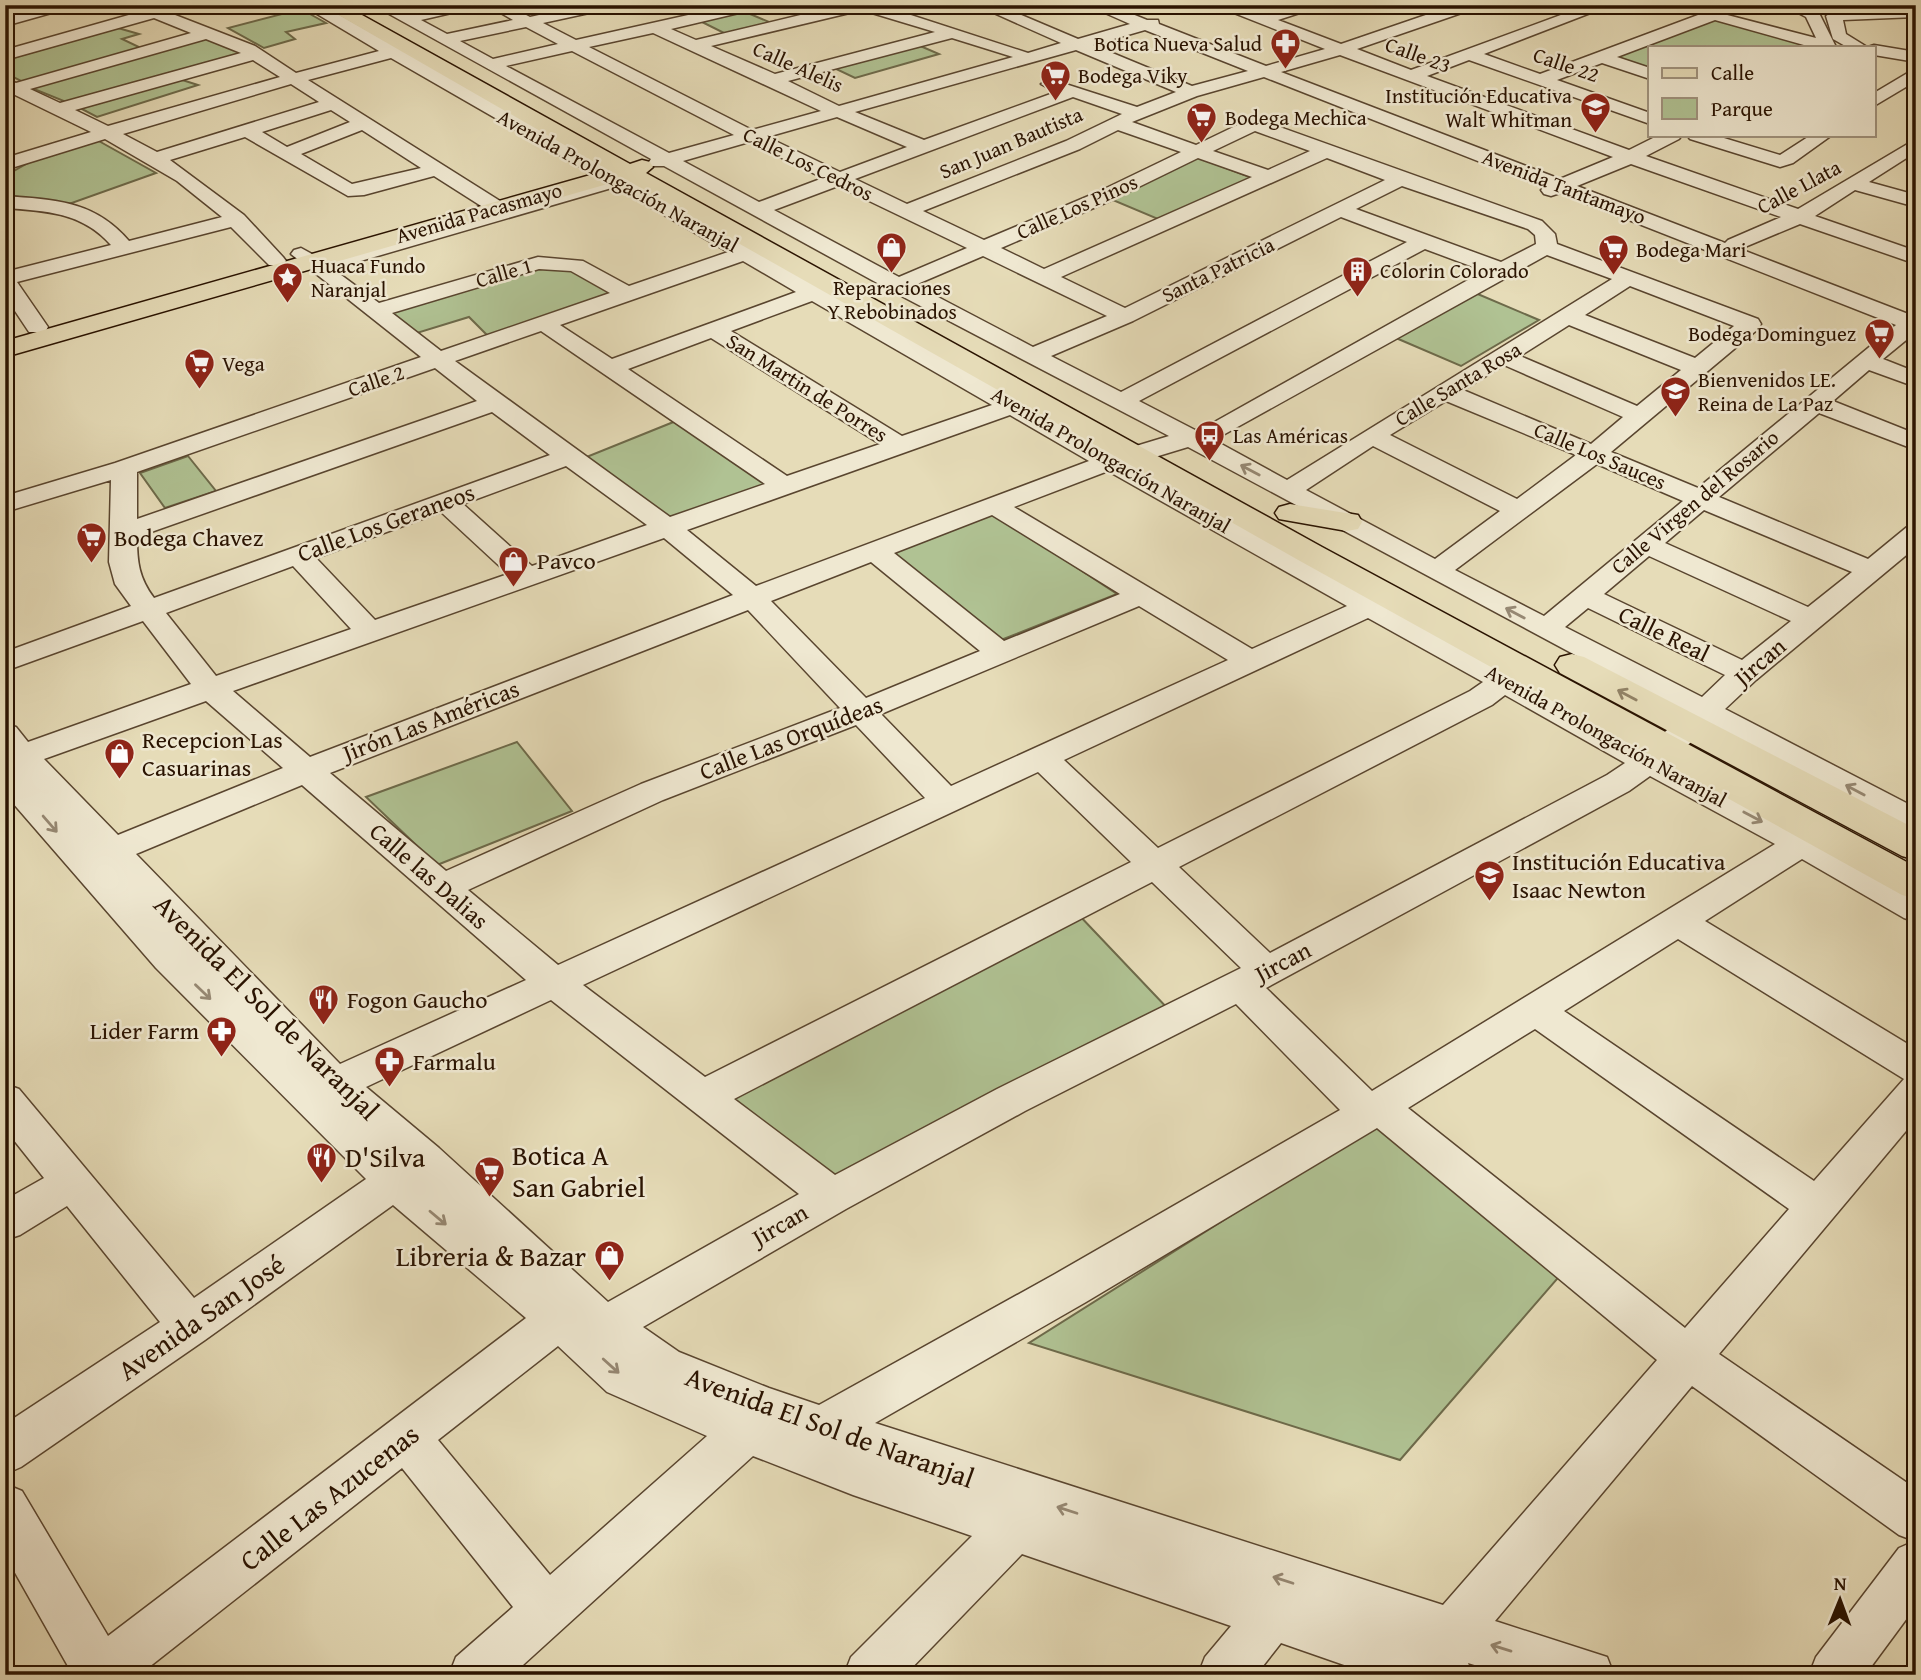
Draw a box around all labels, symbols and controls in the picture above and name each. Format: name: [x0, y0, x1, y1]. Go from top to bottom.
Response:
pharmacy icon: Botica Nueva Salud: [1268, 27, 1302, 71]
place label: Botica Nueva Salud: [1094, 28, 1263, 59]
street label: Calle 23: [1381, 28, 1455, 81]
street label: Calle Alelis: [748, 33, 848, 100]
street label: Calle 22: [1529, 39, 1603, 90]
legend: [1648, 46, 1876, 136]
text: Calle: [1711, 57, 1754, 88]
supermarket icon: Bodega Viky: [1038, 59, 1072, 103]
place label: Bodega Viky: [1078, 60, 1188, 91]
place label: Institución Educativa Walt Whitman: [1385, 80, 1572, 135]
school or university icon: Institución Educativa Walt Whitman: [1578, 91, 1612, 135]
text: Parque: [1711, 93, 1773, 124]
street label: San Juan Bautista: [934, 98, 1087, 187]
street label: Avenida Prolongación Naranjal: [492, 101, 745, 260]
supermarket icon: Bodega Mechica: [1185, 101, 1219, 145]
place label: Bodega Mechica: [1225, 102, 1367, 133]
street label: Calle Los Cedros: [738, 119, 879, 208]
street label: Avenida Tantamayo: [1478, 141, 1650, 232]
street label: Calle Llata: [1751, 151, 1846, 222]
street label: Calle Los Pinos: [1011, 166, 1142, 247]
street label: Avenida Pacasmayo: [392, 174, 566, 251]
street label: Santa Patricia: [1156, 229, 1280, 310]
shop icon: Reparaciones Y Rebobinados: [875, 231, 909, 275]
supermarket icon: Bodega Mari: [1596, 233, 1630, 277]
place label: Bodega Mari: [1636, 234, 1746, 265]
place label: Huaca Fundo Naranjal: [311, 250, 425, 305]
street label: Calle 1: [472, 250, 536, 295]
building icon: Colorin Colorado: [1340, 254, 1374, 298]
place label: Colorin Colorado: [1380, 255, 1529, 286]
place icon: Huaca Fundo Naranjal: [271, 261, 305, 305]
place label: Reparaciones Y Rebobinados: [827, 272, 957, 327]
supermarket icon: Bodega Dominguez: [1862, 317, 1896, 361]
place label: Bodega Dominguez: [1688, 318, 1856, 349]
street label: San Martin de Porres: [721, 325, 894, 450]
street label: Calle Santa Rosa: [1389, 334, 1527, 434]
supermarket icon: Vega: [182, 347, 216, 391]
place label: Vega: [222, 348, 265, 379]
street label: Calle 2: [343, 356, 408, 405]
place label: Bienvenidos LE. Reina de La Paz: [1698, 364, 1836, 419]
school or university icon: Bienvenidos LE. Reina de La Paz: [1658, 375, 1692, 419]
street label: Avenida Prolongación Naranjal: [986, 378, 1237, 541]
street label: Calle Los Sauces: [1529, 414, 1671, 497]
bus stop icon: Las Américas: [1193, 419, 1227, 463]
place label: Las Américas: [1233, 420, 1348, 451]
street label: Calle Virgen del Rosario: [1604, 422, 1785, 581]
one-way arrow: [1240, 463, 1261, 476]
street label: Calle Los Geraneos: [292, 474, 479, 571]
place label: Bodega Chavez: [114, 520, 263, 555]
supermarket icon: Bodega Chavez: [74, 521, 108, 565]
place label: Pavco: [537, 543, 596, 578]
shop icon: Pavco: [497, 544, 531, 588]
street label: Calle Real: [1613, 596, 1716, 671]
one-way arrow: [1505, 606, 1526, 619]
street label: Jircan: [1724, 629, 1794, 696]
street label: Avenida Prolongación Naranjal: [1480, 656, 1733, 815]
street label: Jirón Las Américas: [335, 671, 524, 771]
street label: Calle Las Orquídeas: [694, 686, 887, 789]
one-way arrow: [1617, 688, 1638, 701]
place label: Recepcion Las Casuarinas: [142, 722, 283, 785]
shop icon: Recepcion Las Casuarinas: [102, 737, 136, 781]
one-way arrow: [1846, 783, 1866, 797]
one-way arrow: [1742, 810, 1762, 824]
street label: Calle las Dalias: [362, 814, 496, 937]
one-way arrow: [42, 815, 59, 832]
place label: Institución Educativa Isaac Newton: [1512, 844, 1726, 907]
school or university icon: Institución Educativa Isaac Newton: [1472, 859, 1506, 903]
street label: Avenida El Sol de Naranjal: [145, 884, 390, 1129]
street label: Jircan: [1246, 932, 1318, 992]
place label: Fogon Gaucho: [347, 982, 487, 1017]
restaurant icon: Fogon Gaucho: [307, 983, 341, 1027]
one-way arrow: [195, 984, 212, 1001]
place label: Lider Farm: [90, 1013, 199, 1048]
pharmacy icon: Lider Farm: [205, 1014, 239, 1058]
place label: Farmalu: [413, 1044, 496, 1079]
pharmacy icon: Farmalu: [373, 1045, 407, 1089]
place label: Botica A San Gabriel: [512, 1134, 646, 1207]
place label: D'Silva: [345, 1136, 426, 1177]
restaurant icon: D'Silva: [305, 1140, 339, 1184]
supermarket icon: Botica A San Gabriel: [472, 1154, 506, 1198]
street label: Jircan: [743, 1194, 815, 1256]
one-way arrow: [429, 1210, 447, 1226]
place label: Libreria & Bazar: [396, 1235, 586, 1276]
shop icon: Libreria & Bazar: [592, 1239, 626, 1283]
street label: Avenida San José: [109, 1244, 293, 1390]
street label: Avenida El Sol de Naranjal: [680, 1355, 981, 1498]
one-way arrow: [602, 1357, 619, 1374]
street label: Calle Las Azucenas: [230, 1413, 427, 1580]
one-way arrow: [1056, 1502, 1078, 1515]
north arrow: [1806, 1564, 1876, 1634]
text: N: [1834, 1569, 1847, 1597]
one-way arrow: [1273, 1573, 1295, 1585]
one-way arrow: [1490, 1640, 1512, 1653]

